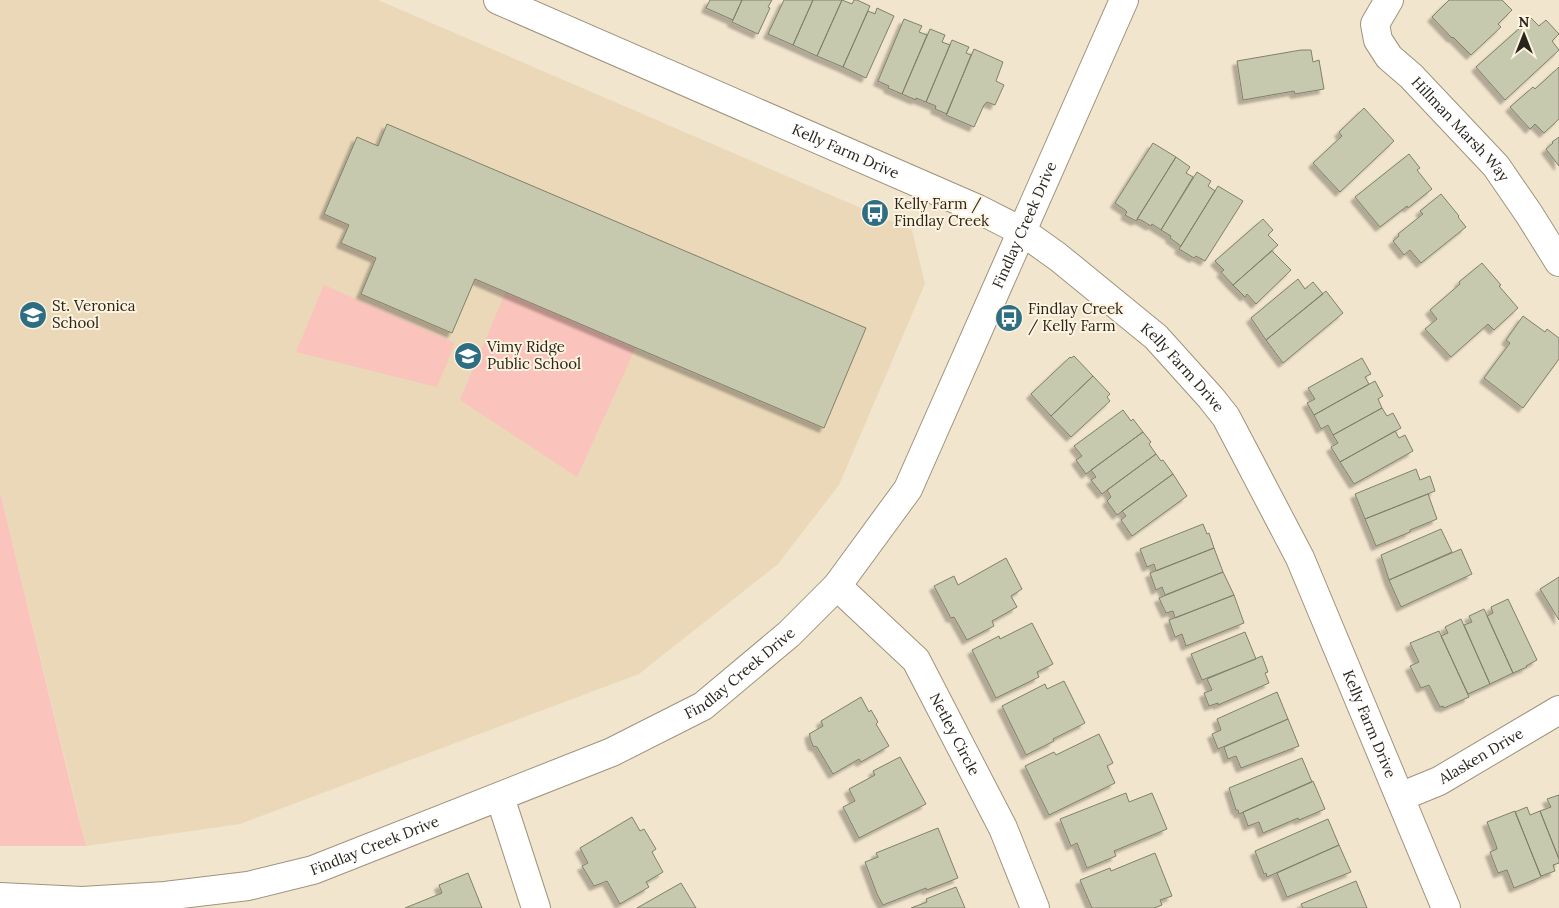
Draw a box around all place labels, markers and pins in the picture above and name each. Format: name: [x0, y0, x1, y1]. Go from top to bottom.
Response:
place label: Kelly Farm / Findlay Creek: [894, 194, 989, 230]
bus stop icon: Kelly Farm / Findlay Creek: [860, 198, 890, 228]
place label: St. Veronica School: [52, 296, 136, 332]
place label: Findlay Creek / Kelly Farm: [1028, 299, 1123, 336]
school or university icon: St. Veronica School: [18, 300, 48, 330]
bus stop icon: Findlay Creek / Kelly Farm: [994, 303, 1024, 333]
place label: Vimy Ridge Public School: [486, 337, 581, 373]
school or university icon: Vimy Ridge Public School: [453, 341, 483, 371]

